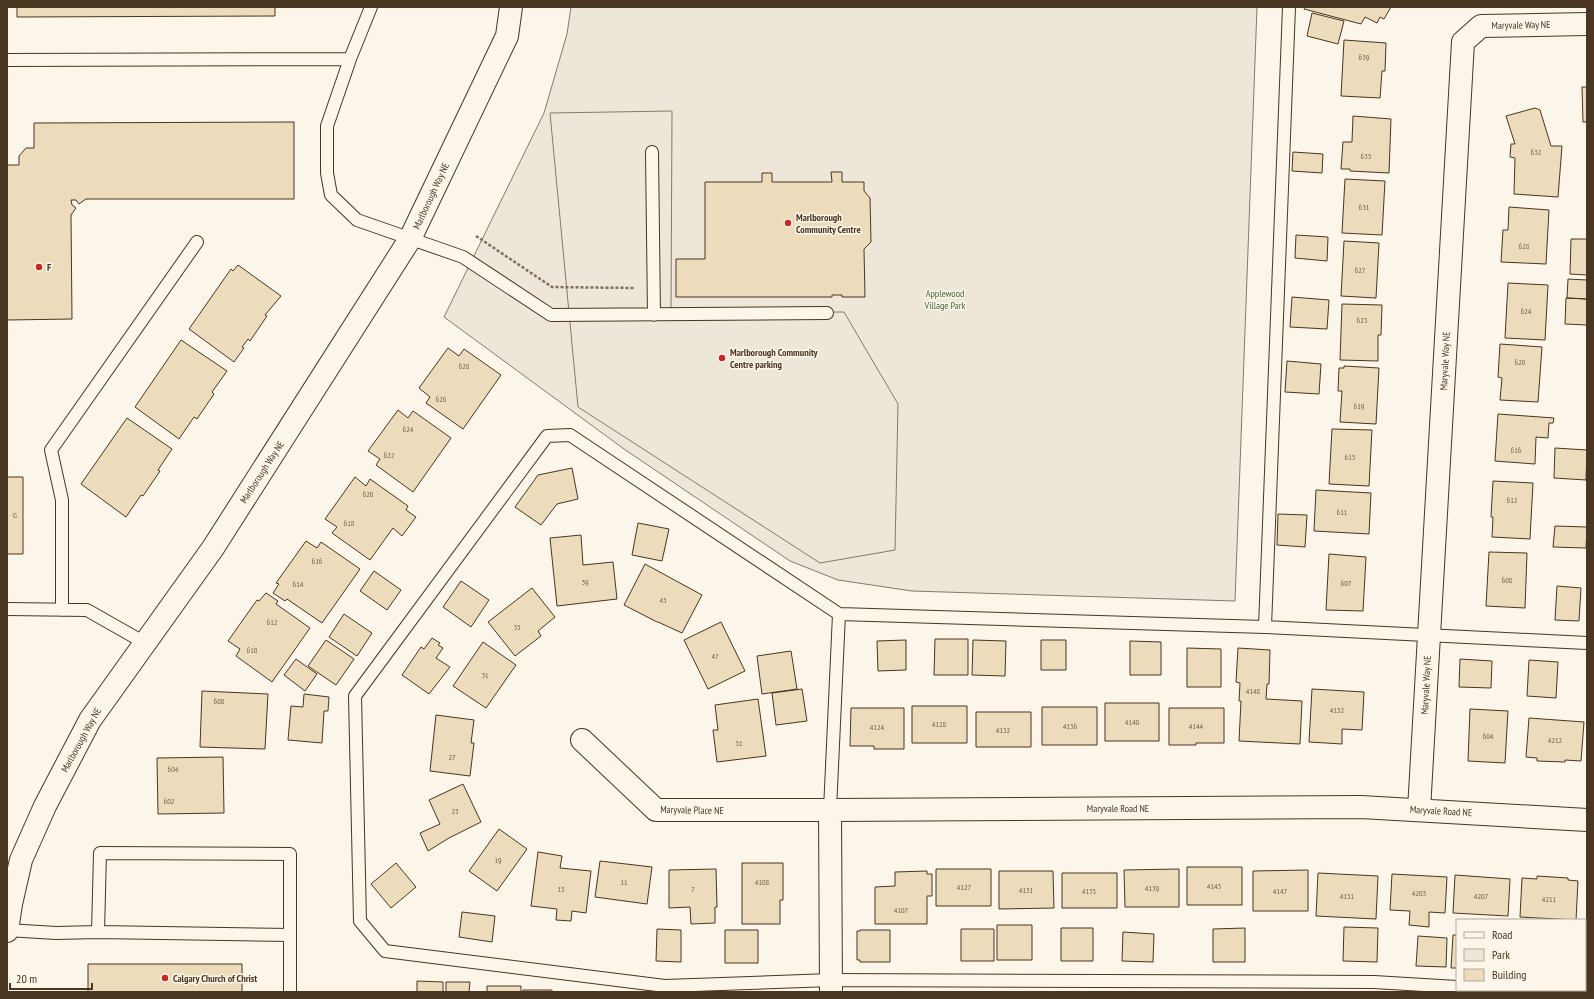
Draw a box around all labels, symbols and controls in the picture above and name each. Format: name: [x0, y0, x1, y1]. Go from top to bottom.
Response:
street label: Maryvale Way NE: [1491, 18, 1551, 32]
house number: 639: [1359, 52, 1370, 62]
house number: 632: [1531, 147, 1542, 157]
house number: 635: [1361, 151, 1371, 161]
street label: Marlborough Way NE: [410, 161, 452, 231]
house number: 631: [1359, 202, 1370, 212]
place label: Marlborough Community Centre: [796, 211, 861, 236]
marker: Marlborough Community Centre: [783, 218, 793, 228]
house number: 628: [1519, 241, 1530, 251]
place label: F: [47, 261, 51, 274]
marker: F: [34, 262, 44, 272]
house number: 627: [1355, 265, 1366, 275]
park label: Applewood Village Park: [924, 287, 966, 312]
house number: 624: [1521, 306, 1532, 316]
house number: 623: [1357, 315, 1368, 325]
street label: Maryvale Way NE: [1437, 331, 1453, 391]
place label: Marlborough Community Centre parking: [730, 346, 819, 371]
marker: Marlborough Community Centre parking: [717, 353, 727, 363]
house number: 620: [1515, 357, 1526, 367]
house number: 628: [459, 361, 470, 371]
house number: 626: [436, 394, 447, 404]
house number: 619: [1354, 401, 1365, 411]
house number: 624: [403, 424, 414, 434]
street label: Marlborough Way NE: [237, 438, 287, 506]
house number: 616: [1511, 445, 1522, 455]
house number: 622: [384, 450, 395, 460]
house number: 615: [1345, 452, 1355, 462]
house number: 620: [363, 489, 374, 499]
house number: 612: [1507, 495, 1518, 505]
house number: 611: [1337, 507, 1348, 517]
house number: G: [13, 510, 17, 520]
house number: 618: [344, 518, 355, 528]
house number: 616: [312, 556, 323, 566]
house number: 608: [1502, 575, 1513, 585]
house number: 39: [581, 577, 589, 587]
house number: 607: [1341, 578, 1352, 588]
house number: 614: [293, 579, 304, 589]
house number: 43: [659, 595, 667, 605]
house number: 612: [267, 617, 278, 627]
house number: 35: [513, 622, 521, 632]
house number: 610: [247, 645, 258, 655]
house number: 47: [711, 651, 719, 661]
street label: Maryvale Way NE: [1418, 655, 1434, 715]
house number: 31: [481, 670, 489, 680]
house number: 4148: [1246, 686, 1261, 696]
house number: 608: [214, 696, 225, 706]
street label: Marlborough Way NE: [58, 705, 104, 775]
house number: 4152: [1330, 705, 1345, 715]
house number: 4140: [1125, 717, 1140, 727]
house number: 4128: [932, 719, 947, 729]
house number: 4136: [1063, 721, 1078, 731]
house number: 4144: [1189, 721, 1204, 731]
house number: 4124: [870, 722, 885, 732]
house number: 4132: [996, 725, 1011, 735]
house number: 604: [1483, 731, 1494, 741]
house number: 4212: [1548, 735, 1563, 745]
house number: 51: [735, 738, 743, 748]
house number: 27: [448, 752, 456, 762]
house number: 604: [168, 764, 179, 774]
house number: 602: [164, 796, 175, 806]
street label: Maryvale Road NE: [1087, 802, 1149, 815]
street label: Maryvale Place NE: [660, 803, 724, 817]
street label: Maryvale Road NE: [1410, 803, 1472, 819]
house number: 23: [451, 806, 459, 816]
house number: 19: [494, 855, 502, 865]
house number: 11: [620, 877, 628, 887]
house number: 4108: [755, 877, 770, 887]
house number: 4143: [1207, 881, 1222, 891]
house number: 4127: [957, 882, 972, 892]
house number: 4139: [1145, 883, 1160, 893]
house number: 15: [557, 884, 565, 894]
house number: 7: [691, 884, 695, 894]
house number: 4131: [1019, 885, 1034, 895]
house number: 4135: [1082, 886, 1096, 896]
house number: 4147: [1273, 886, 1288, 896]
house number: 4203: [1412, 888, 1427, 898]
house number: 4151: [1340, 891, 1355, 901]
house number: 4207: [1474, 891, 1489, 901]
house number: 4211: [1542, 894, 1557, 904]
house number: 4107: [894, 905, 909, 915]
legend: [1456, 919, 1586, 991]
text: Road: [1492, 927, 1512, 942]
text: Park: [1492, 947, 1510, 962]
scale bar: [10, 965, 92, 991]
text: Building: [1492, 967, 1527, 982]
text: 20 m: [16, 971, 37, 986]
place label: Calgary Church of Christ: [173, 972, 257, 985]
marker: Calgary Church of Christ: [160, 973, 170, 983]

